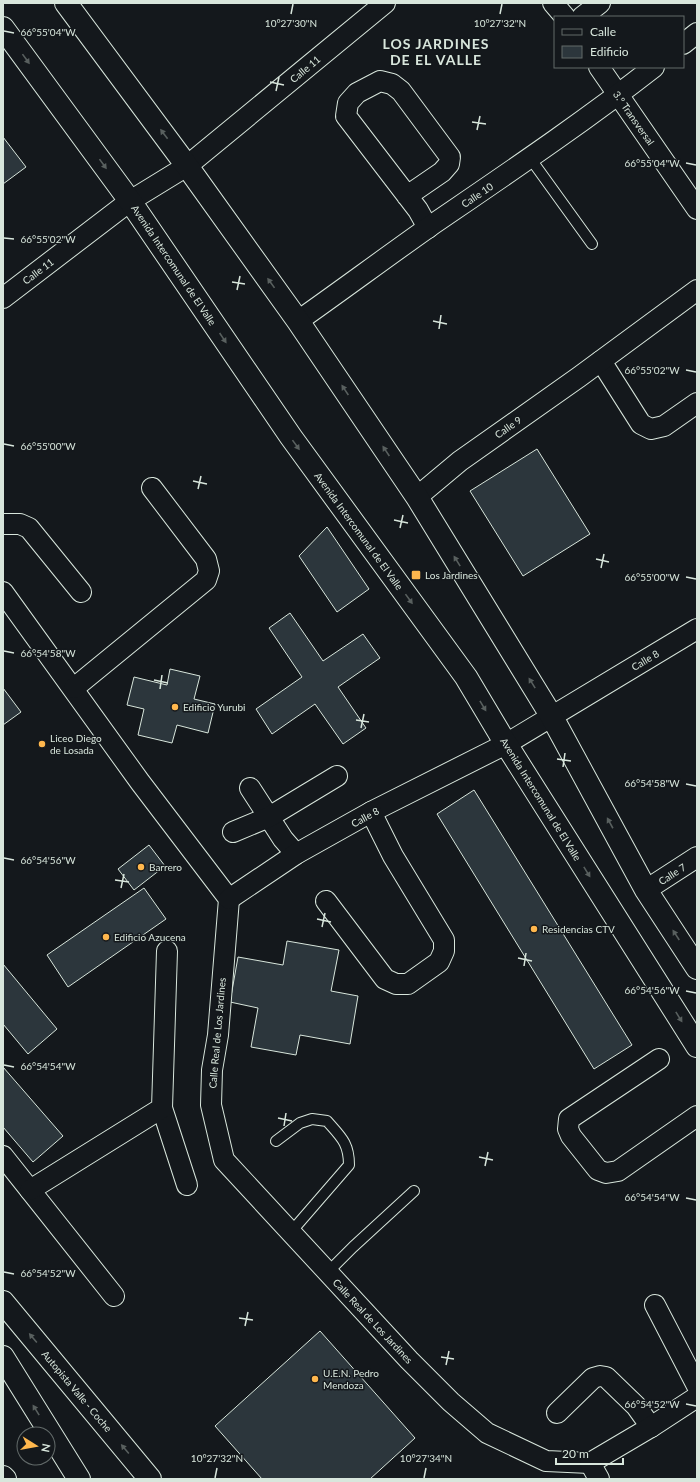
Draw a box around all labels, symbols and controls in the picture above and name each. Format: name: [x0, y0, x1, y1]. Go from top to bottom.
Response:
legend: [554, 16, 684, 68]
text: 10°27'30"N: [265, 17, 317, 29]
text: 10°27'32"N: [474, 17, 526, 29]
text: Calle: [590, 24, 616, 39]
text: 66°55'04"W: [20, 26, 76, 38]
district label: LOS JARDINES DE EL VALLE: [383, 35, 489, 68]
text: Edificio: [590, 44, 629, 59]
street label: Calle 11: [287, 53, 323, 85]
one-way arrow: [22, 54, 30, 65]
street label: 3.° Transversal: [611, 89, 657, 147]
one-way arrow: [160, 129, 168, 140]
text: 66°55'04"W: [624, 157, 680, 169]
one-way arrow: [98, 159, 107, 170]
street label: Calle 10: [459, 180, 495, 210]
street label: Avenida Intercomunal de El Valle: [129, 203, 219, 327]
text: 66°55'02"W: [20, 233, 76, 245]
street label: Calle 11: [20, 255, 56, 287]
one-way arrow: [267, 277, 275, 288]
one-way arrow: [219, 332, 227, 343]
text: 66°55'02"W: [624, 364, 680, 376]
one-way arrow: [341, 384, 349, 395]
street label: Calle 9: [492, 413, 524, 441]
one-way arrow: [292, 439, 301, 450]
text: 66°55'00"W: [20, 440, 76, 452]
one-way arrow: [382, 446, 390, 456]
street label: Avenida Intercomunal de El Valle: [312, 470, 406, 592]
one-way arrow: [453, 555, 460, 567]
marker: Los Jardines: [410, 569, 422, 581]
place label: Los Jardines: [425, 569, 478, 581]
text: 66°55'00"W: [624, 571, 680, 583]
one-way arrow: [405, 594, 413, 604]
text: 66°54'58"W: [20, 647, 76, 659]
street label: Calle 8: [629, 647, 661, 673]
one-way arrow: [528, 677, 535, 689]
one-way arrow: [480, 700, 487, 712]
place label: Edificio Yurubi: [183, 701, 246, 713]
marker: Edificio Yurubi: [170, 702, 180, 712]
place label: Liceo Diego de Losada: [50, 732, 102, 756]
street label: Avenida Intercomunal de El Valle: [498, 735, 584, 863]
marker: Liceo Diego de Losada: [37, 739, 47, 749]
text: 66°54'58"W: [624, 777, 680, 789]
street label: Calle 8: [349, 804, 381, 830]
one-way arrow: [607, 817, 613, 829]
text: 66°54'56"W: [20, 854, 76, 866]
place label: Barrero: [149, 861, 182, 873]
street label: Calle 7: [656, 861, 688, 887]
marker: Barrero: [136, 862, 146, 872]
one-way arrow: [583, 867, 591, 877]
place label: Residencias CTV: [542, 923, 615, 935]
marker: Residencias CTV: [529, 924, 539, 934]
one-way arrow: [672, 930, 680, 940]
place label: Edificio Azucena: [114, 931, 186, 943]
marker: Edificio Azucena: [101, 932, 111, 942]
street label: Calle Real de Los Jardines: [206, 977, 228, 1089]
text: 66°54'56"W: [624, 984, 680, 996]
one-way arrow: [675, 1011, 682, 1023]
text: 66°54'54"W: [20, 1060, 76, 1072]
text: 66°54'54"W: [624, 1191, 680, 1203]
text: 66°54'52"W: [20, 1267, 76, 1279]
street label: Calle Real de Los Jardines: [331, 1276, 415, 1366]
one-way arrow: [29, 1333, 38, 1344]
street label: Autopista Valle - Coche: [40, 1348, 114, 1434]
place label: U.E.N. Pedro Mendoza: [323, 1367, 379, 1391]
marker: U.E.N. Pedro Mendoza: [310, 1374, 320, 1384]
text: 66°54'52"W: [624, 1398, 680, 1410]
one-way arrow: [33, 1404, 40, 1416]
north arrow: [16, 1426, 56, 1466]
scale bar: [556, 1440, 623, 1466]
text: N: [39, 1443, 53, 1453]
one-way arrow: [121, 1444, 130, 1454]
text: 20 m: [562, 1446, 589, 1461]
text: 10°27'32"N: [191, 1452, 243, 1464]
text: 10°27'34"N: [400, 1452, 452, 1464]

